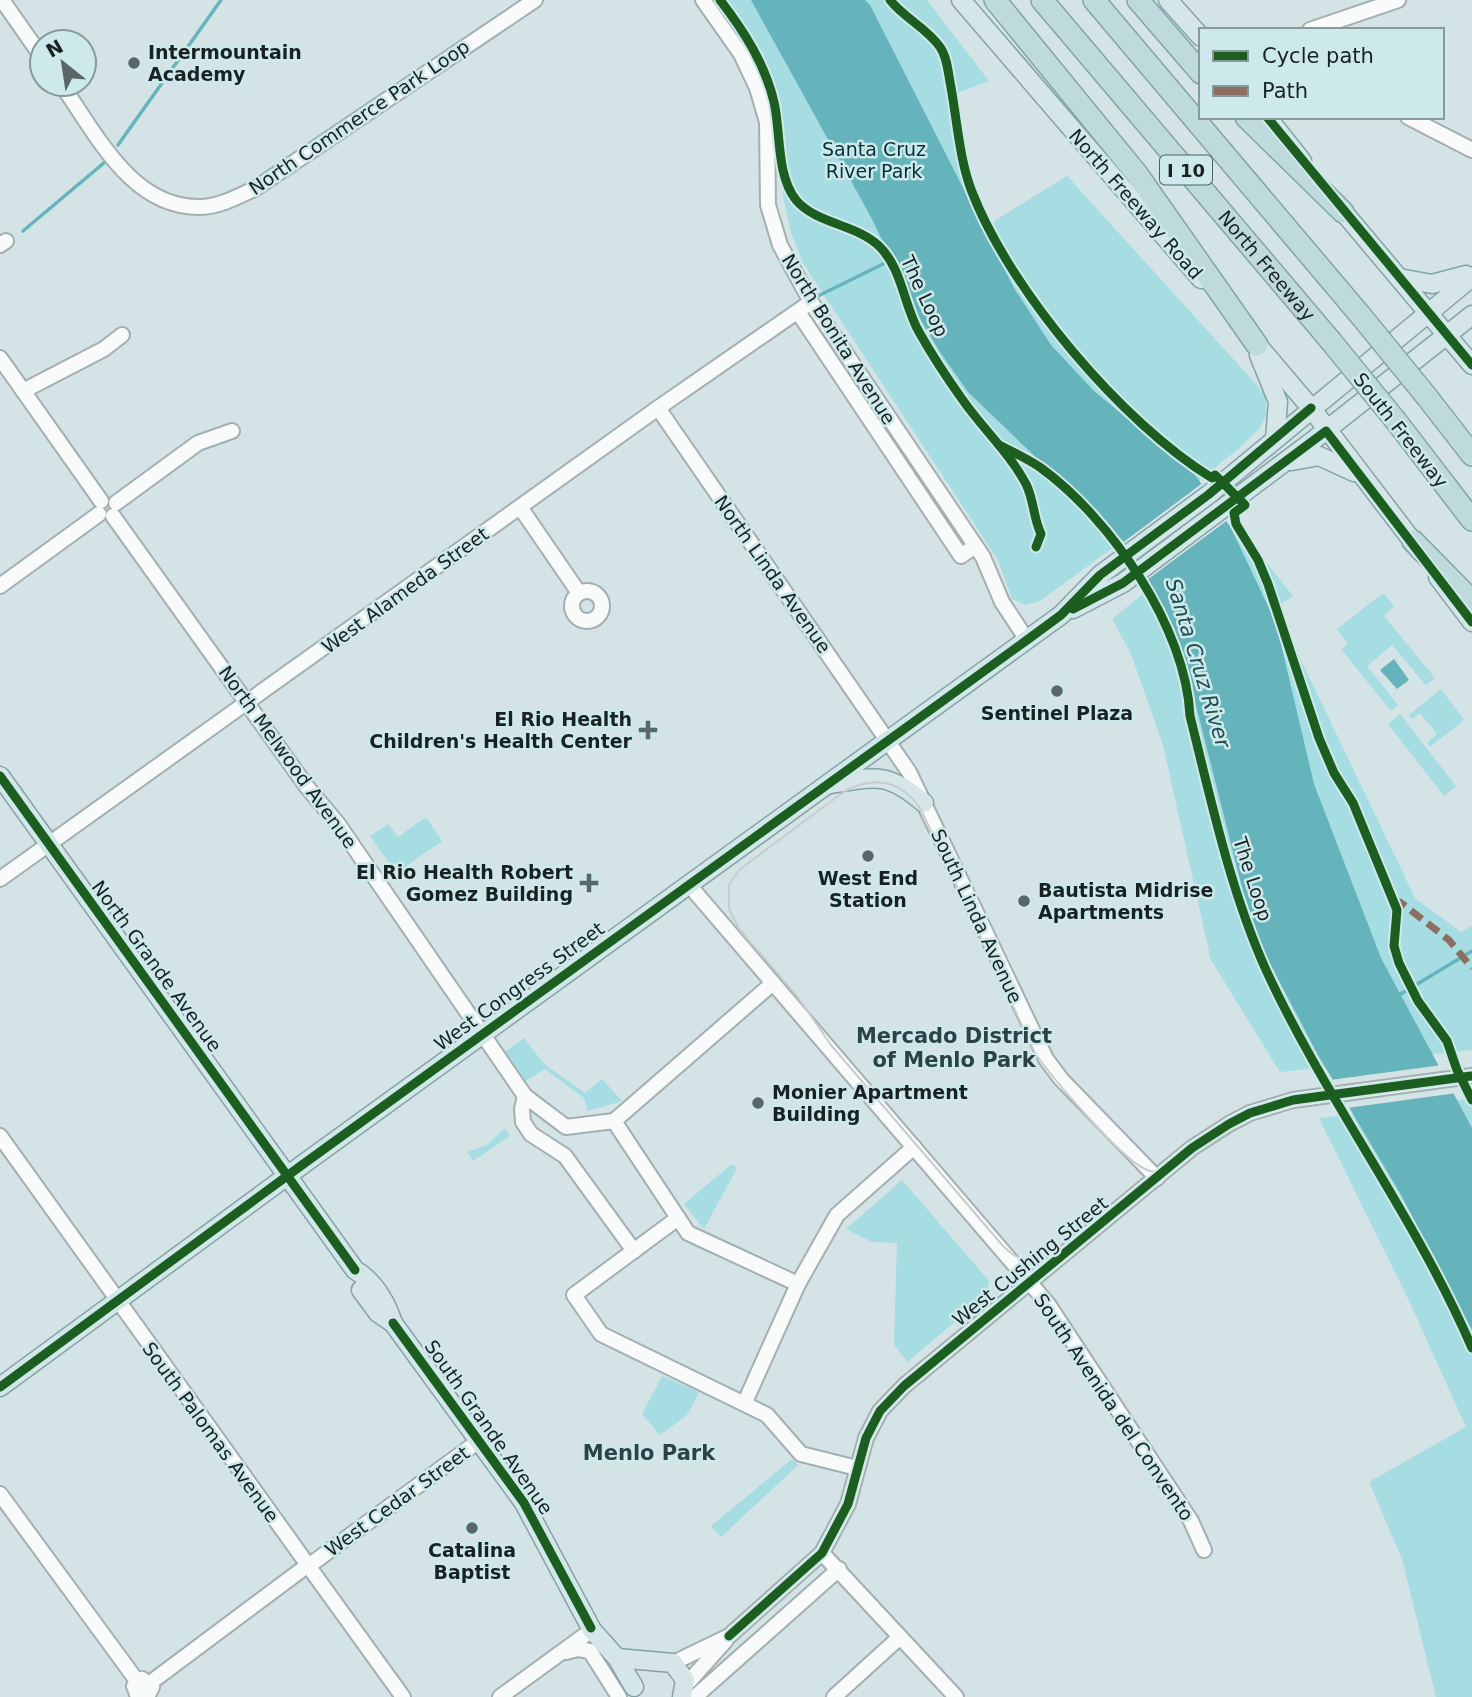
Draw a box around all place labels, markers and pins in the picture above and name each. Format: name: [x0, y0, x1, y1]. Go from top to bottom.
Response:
place label: Intermountain Academy: [148, 41, 302, 85]
marker: Intermountain Academy: [126, 55, 142, 71]
marker: Sentinel Plaza: [1049, 683, 1065, 699]
place label: Sentinel Plaza: [981, 702, 1133, 724]
place label: El Rio Health Children's Health Center: [369, 708, 633, 752]
marker: El Rio Health Children's Health Center: [638, 720, 658, 740]
marker: West End Station: [860, 848, 876, 864]
place label: El Rio Health Robert Gomez Building: [356, 861, 573, 905]
place label: West End Station: [818, 867, 918, 911]
marker: El Rio Health Robert Gomez Building: [579, 873, 599, 893]
place label: Bautista Midrise Apartments: [1038, 879, 1213, 923]
marker: Bautista Midrise Apartments: [1016, 893, 1032, 909]
place label: Monier Apartment Building: [772, 1081, 968, 1125]
marker: Monier Apartment Building: [750, 1095, 766, 1111]
marker: Catalina Baptist: [464, 1520, 480, 1536]
place label: Catalina Baptist: [428, 1539, 516, 1583]

